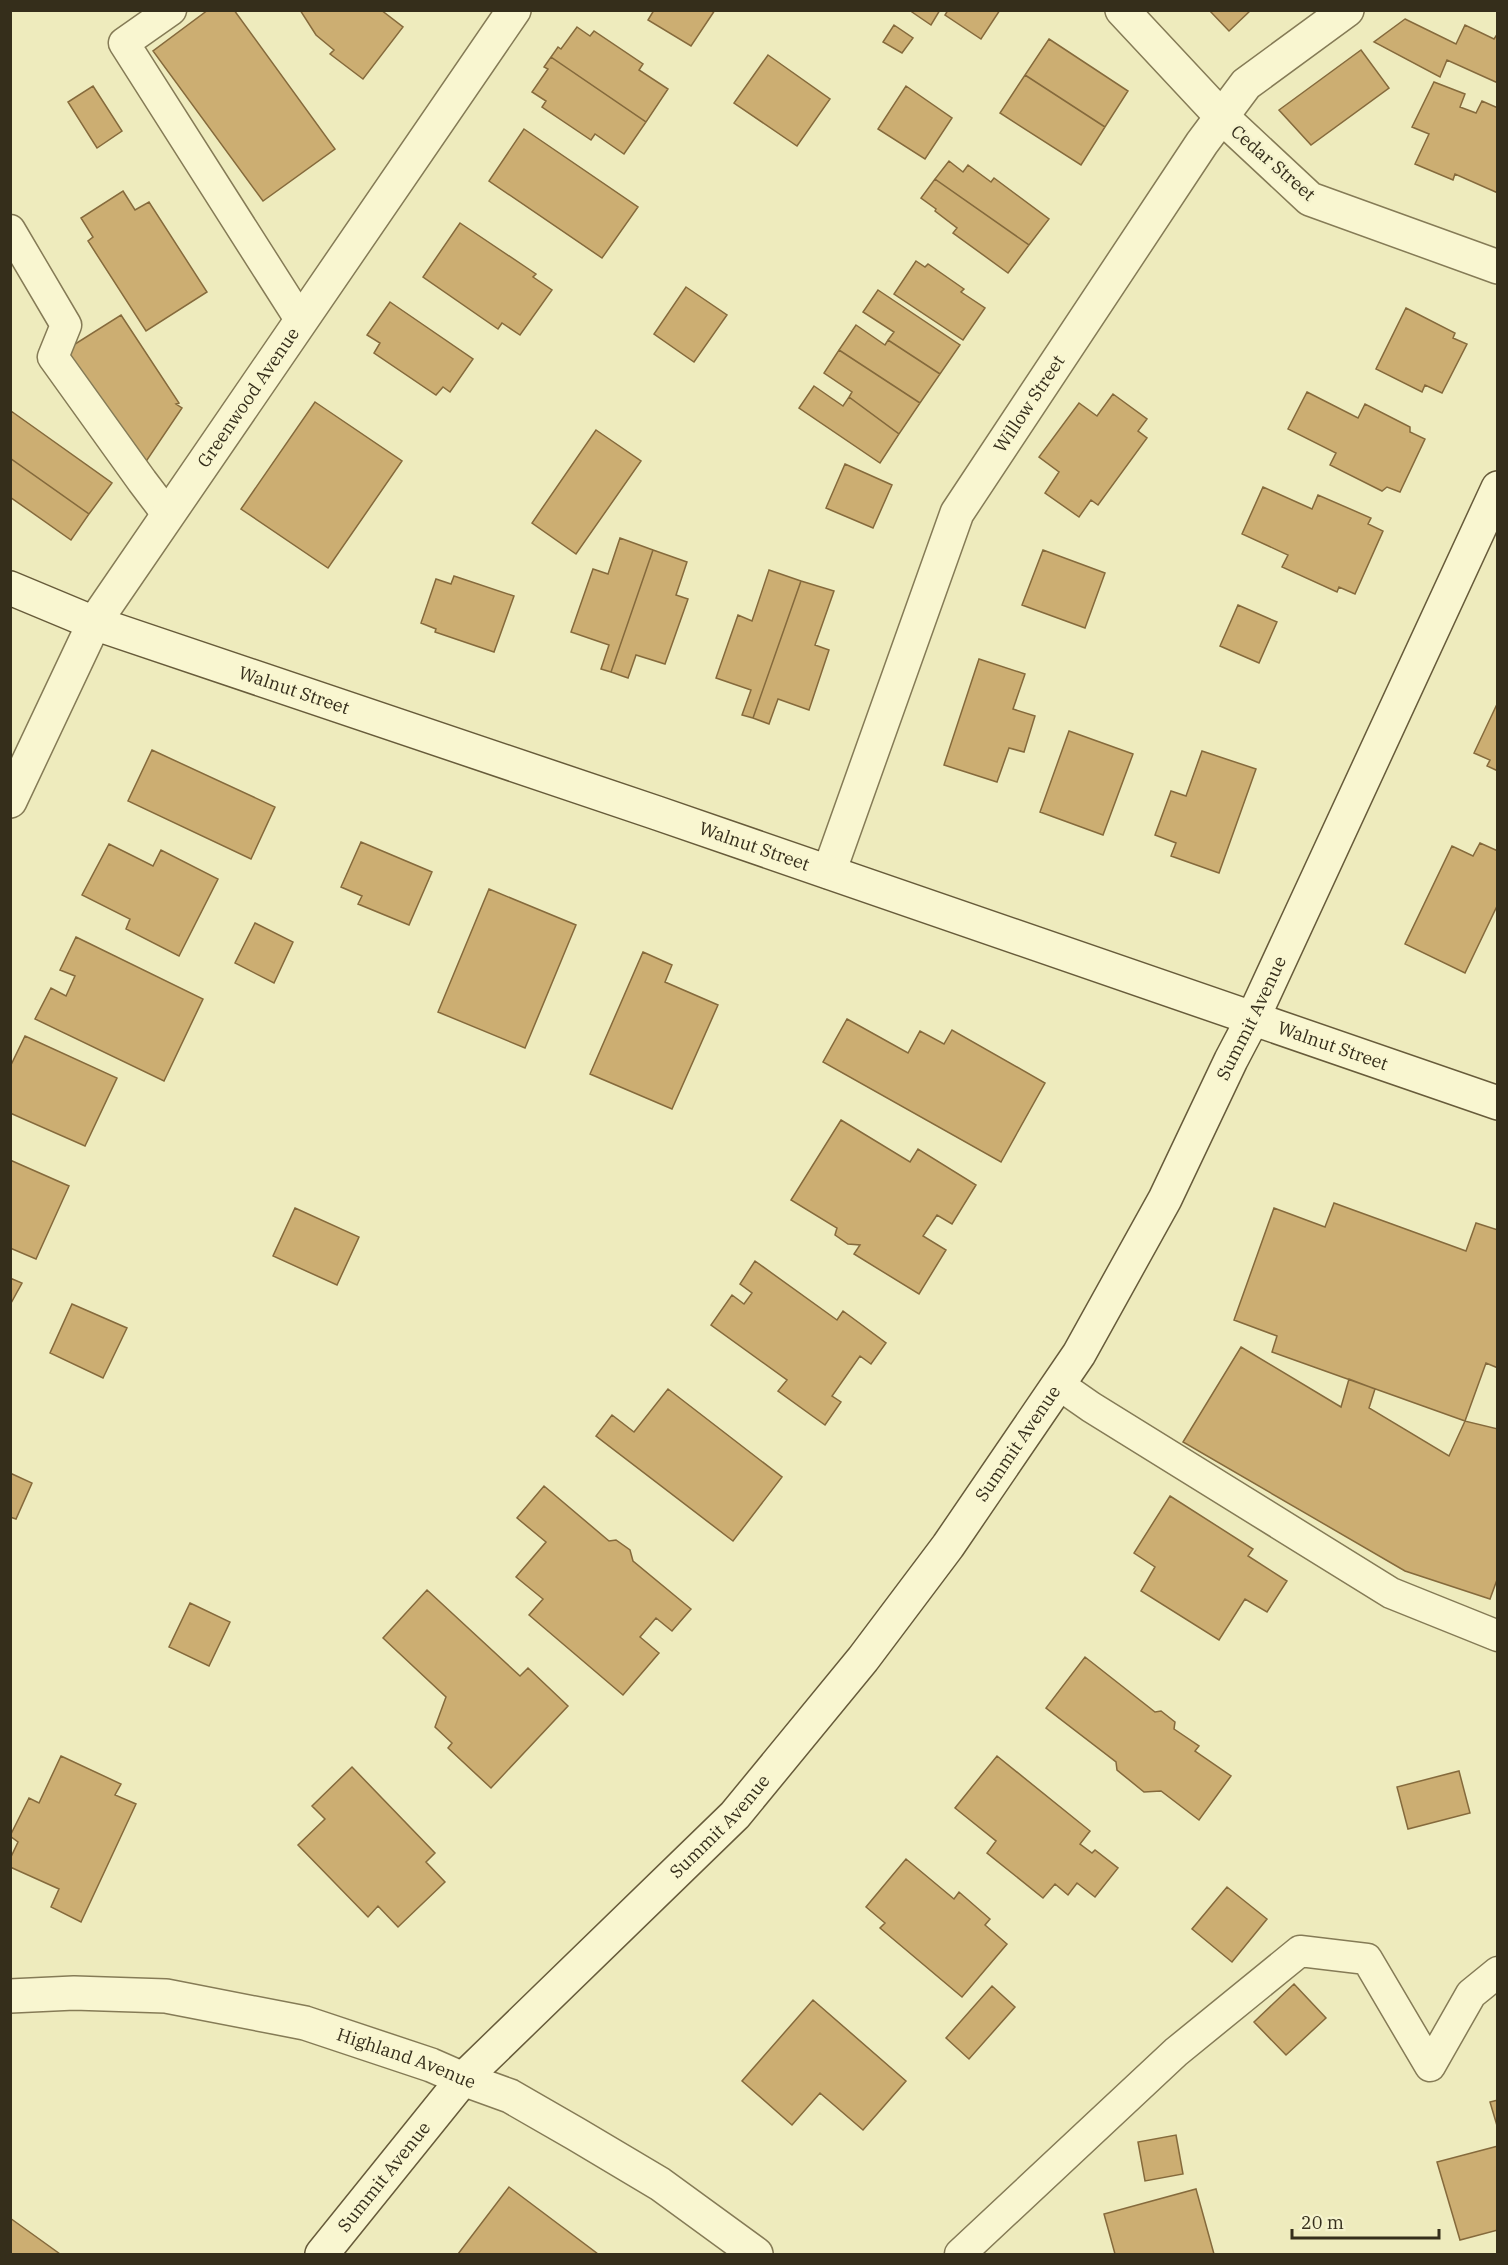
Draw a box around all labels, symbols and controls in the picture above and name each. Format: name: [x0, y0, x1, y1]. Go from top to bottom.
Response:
street label: Cedar Street: [1226, 120, 1320, 206]
street label: Greenwood Avenue: [192, 323, 304, 472]
street label: Willow Street: [988, 350, 1069, 457]
street label: Walnut Street: [236, 661, 352, 719]
street label: Walnut Street: [696, 816, 813, 876]
street label: Summit Avenue: [1211, 952, 1291, 1084]
street label: Walnut Street: [1275, 1016, 1391, 1075]
street label: Summit Avenue: [970, 1381, 1065, 1506]
street label: Summit Avenue: [665, 1769, 775, 1883]
street label: Highland Avenue: [334, 2022, 479, 2094]
street label: Summit Avenue: [332, 2117, 435, 2237]
scale bar: [1292, 2202, 1439, 2240]
text: 20 m: [1301, 2211, 1344, 2234]

